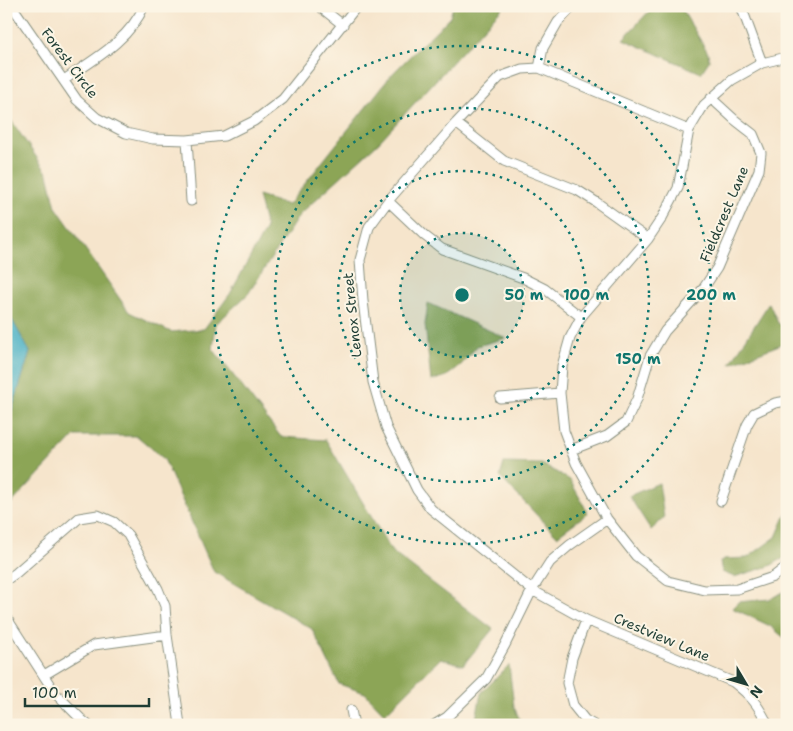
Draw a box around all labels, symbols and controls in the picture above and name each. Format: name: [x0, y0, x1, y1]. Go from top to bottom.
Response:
street label: Forest Circle: [38, 24, 102, 102]
street label: Fieldcrest Lane: [696, 163, 752, 265]
street label: Lenox Street: [339, 272, 365, 358]
text: 50 m: [505, 285, 544, 305]
text: 100 m: [563, 285, 609, 305]
text: 200 m: [686, 285, 736, 305]
centre of rings: [453, 286, 471, 304]
text: 150 m: [615, 349, 661, 369]
street label: Crestview Lane: [611, 609, 713, 665]
north arrow: [720, 658, 770, 708]
scale bar: [25, 676, 149, 708]
text: N: [746, 682, 767, 702]
text: 100 m: [32, 683, 77, 703]

